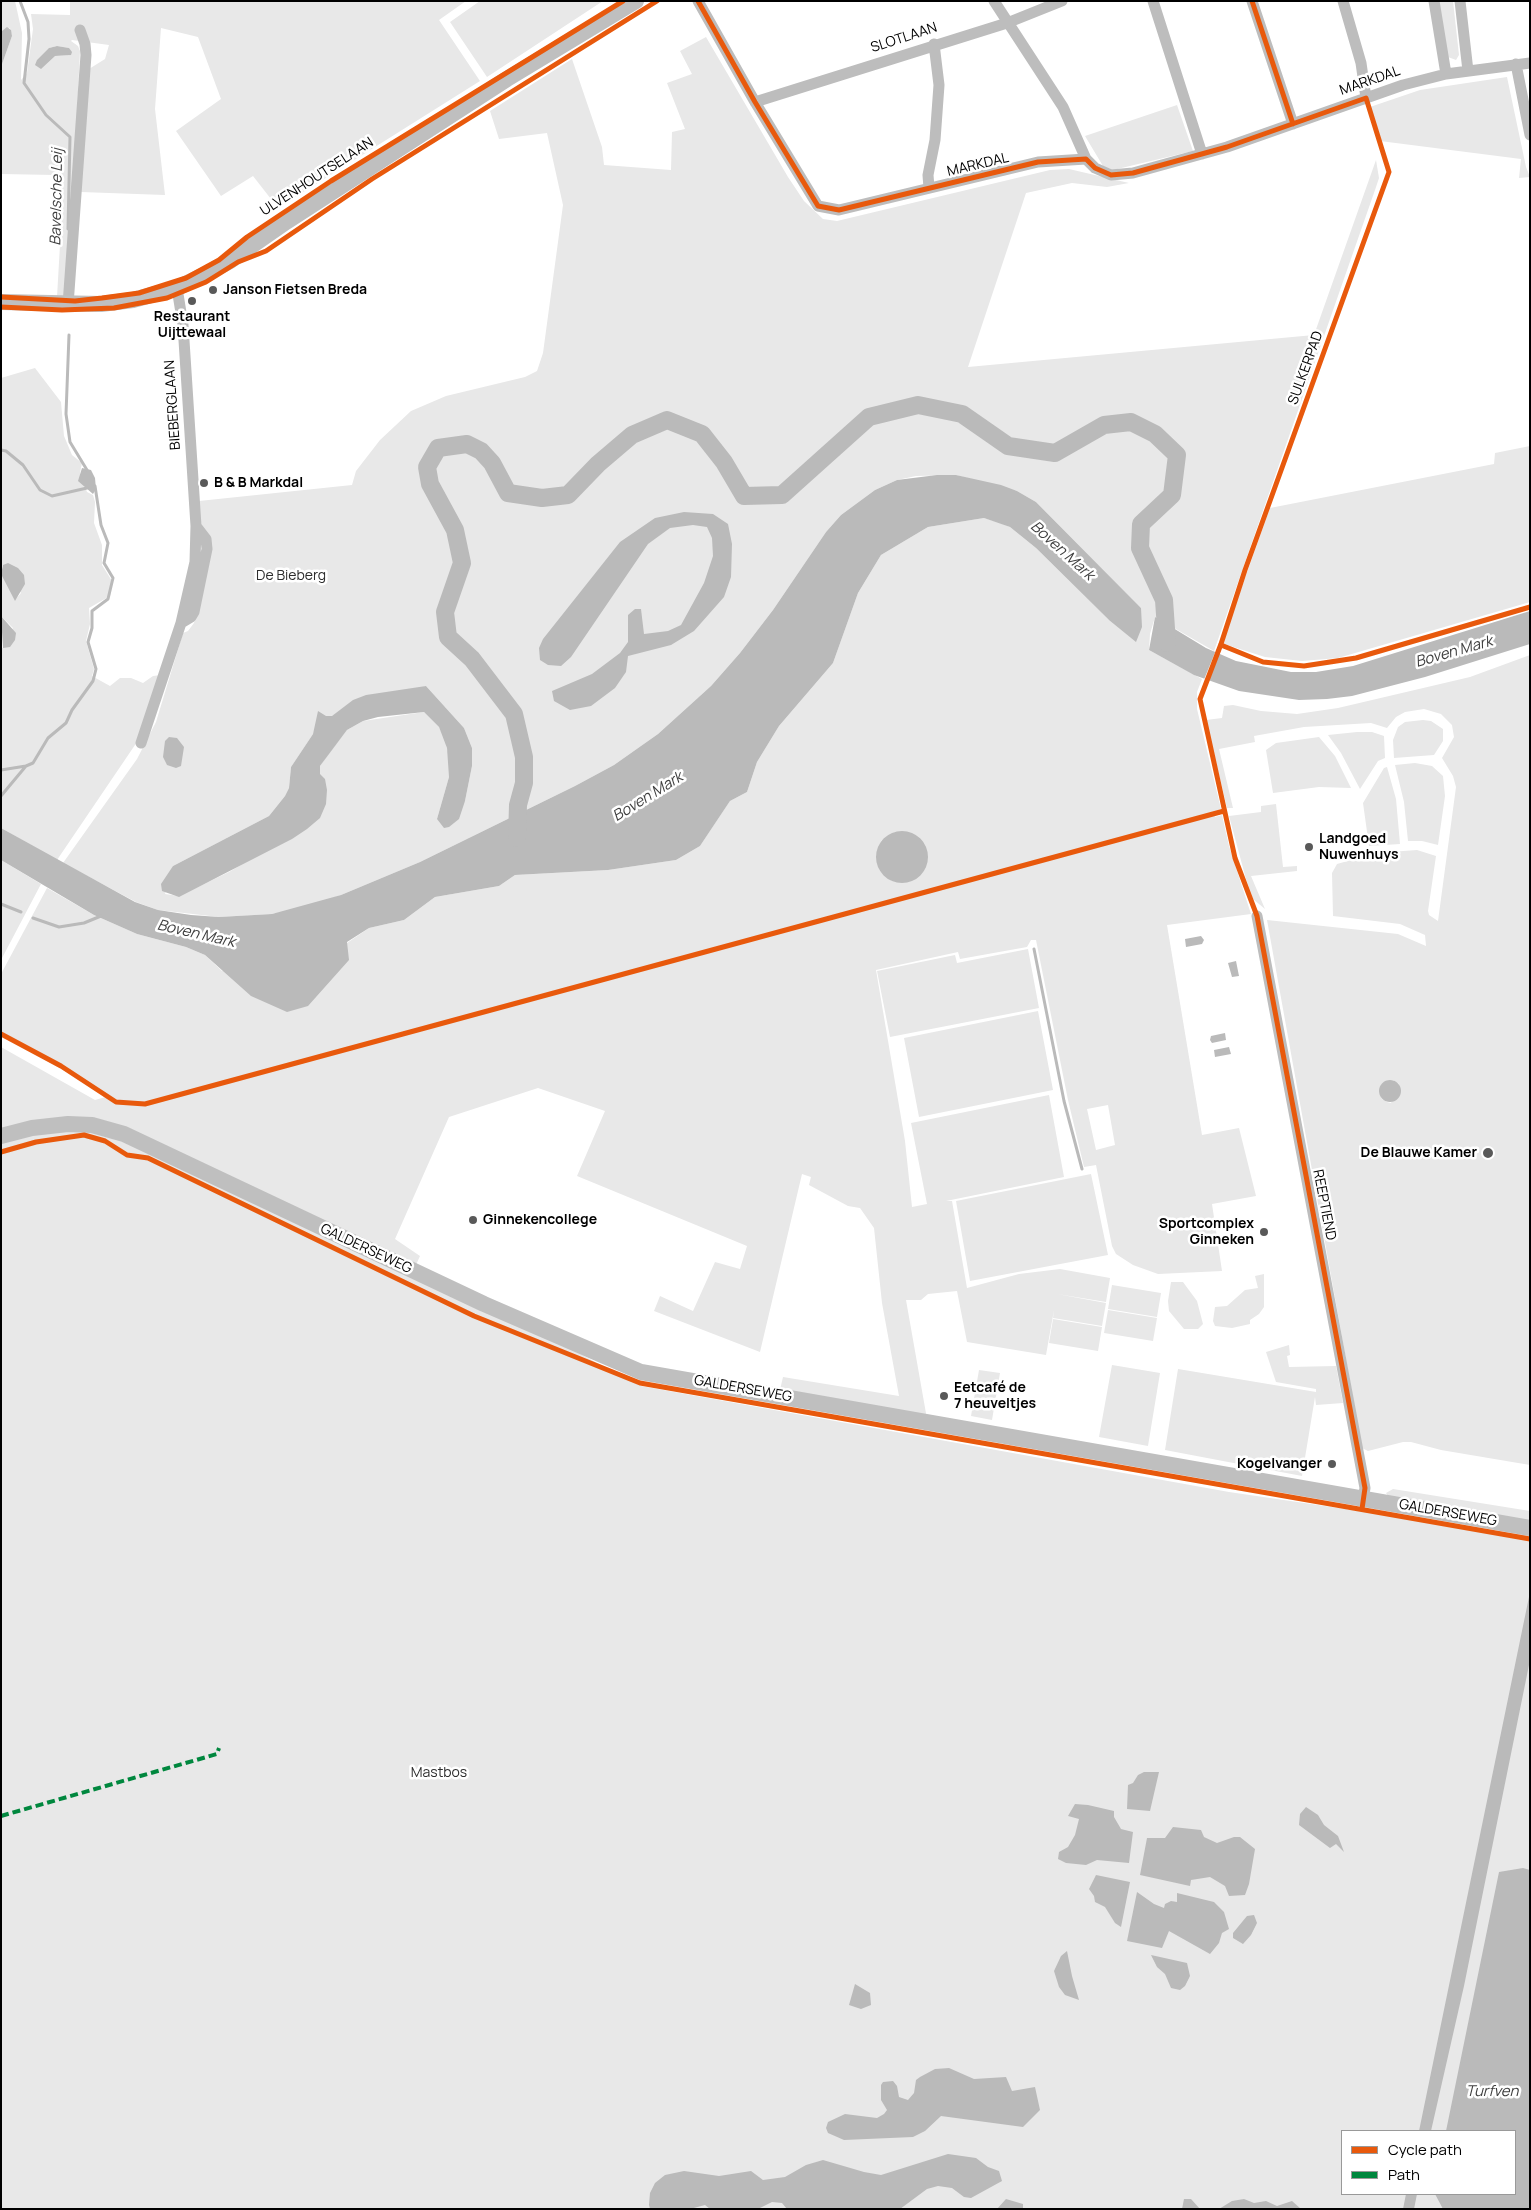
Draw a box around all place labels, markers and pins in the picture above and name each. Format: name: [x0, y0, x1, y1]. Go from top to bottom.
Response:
place label: Janson Fietsen Breda: [223, 282, 367, 298]
marker: Janson Fietsen Breda: [207, 284, 219, 296]
marker: Restaurant Uijttewaal: [186, 295, 198, 307]
place label: Restaurant Uijttewaal: [154, 309, 230, 342]
place label: B & B Markdal: [214, 475, 303, 491]
marker: B & B Markdal: [198, 477, 210, 489]
place label: Landgoed Nuwenhuys: [1319, 831, 1399, 864]
marker: Landgoed Nuwenhuys: [1303, 841, 1315, 853]
place label: De Blauwe Kamer: [1361, 1145, 1477, 1161]
marker: De Blauwe Kamer: [1481, 1146, 1495, 1160]
place label: Ginnekencollege: [483, 1212, 597, 1228]
marker: Ginnekencollege: [467, 1214, 479, 1226]
place label: Sportcomplex Ginneken: [1159, 1216, 1254, 1248]
marker: Sportcomplex Ginneken: [1258, 1226, 1270, 1238]
place label: Eetcafé de 7 heuveltjes: [954, 1380, 1036, 1412]
marker: Eetcafé de 7 heuveltjes: [938, 1390, 950, 1402]
place label: Kogelvanger: [1237, 1456, 1322, 1472]
marker: Kogelvanger: [1326, 1458, 1338, 1470]

